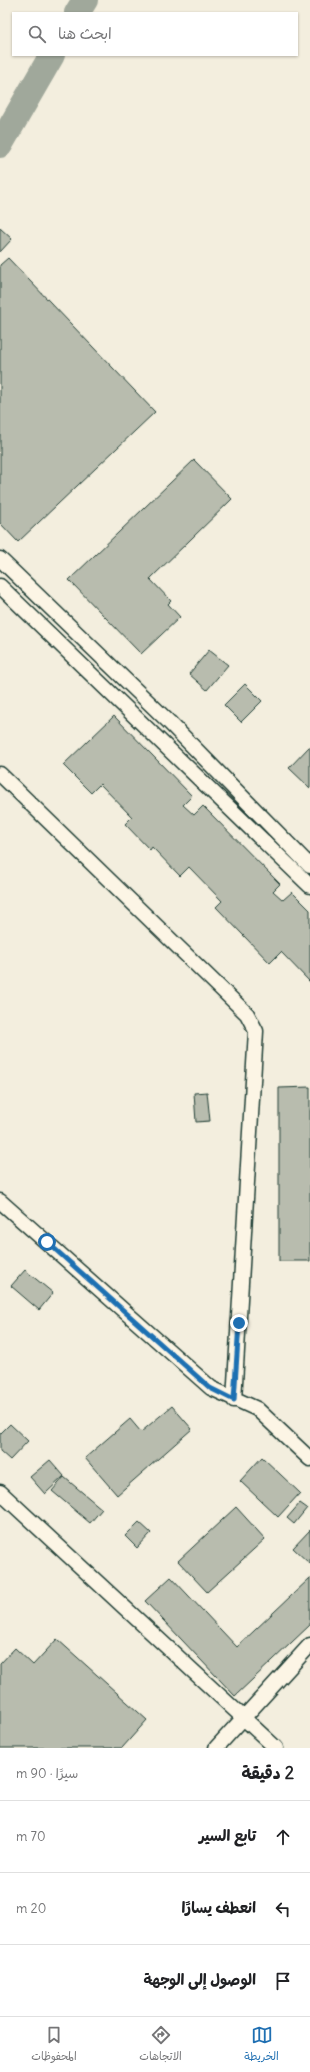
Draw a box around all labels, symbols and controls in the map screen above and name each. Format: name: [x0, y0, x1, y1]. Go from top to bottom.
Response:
search box: [12, 12, 298, 56]
icon: search: [26, 23, 48, 45]
text: ابحث هنا: [58, 24, 112, 43]
route start: [38, 1233, 56, 1251]
route end: [230, 1314, 248, 1332]
text: 2 دقيقة: [241, 1762, 294, 1784]
text: سيرًا · 90 m: [16, 1765, 78, 1782]
text: تابع السير: [199, 1826, 256, 1845]
icon: ahead: [272, 1826, 294, 1848]
text: 70 m: [16, 1828, 45, 1845]
text: انعطف يسارًا: [182, 1898, 256, 1917]
icon: left: [272, 1898, 294, 1920]
text: 20 m: [16, 1900, 46, 1917]
text: الوصول إلى الوجهة: [143, 1970, 256, 1989]
icon: arrive: [272, 1970, 294, 1992]
tab: المحفوظات: [31, 2024, 77, 2066]
tab: الاتجاهات: [139, 2024, 182, 2066]
tab: الخريطة: [244, 2024, 279, 2066]

